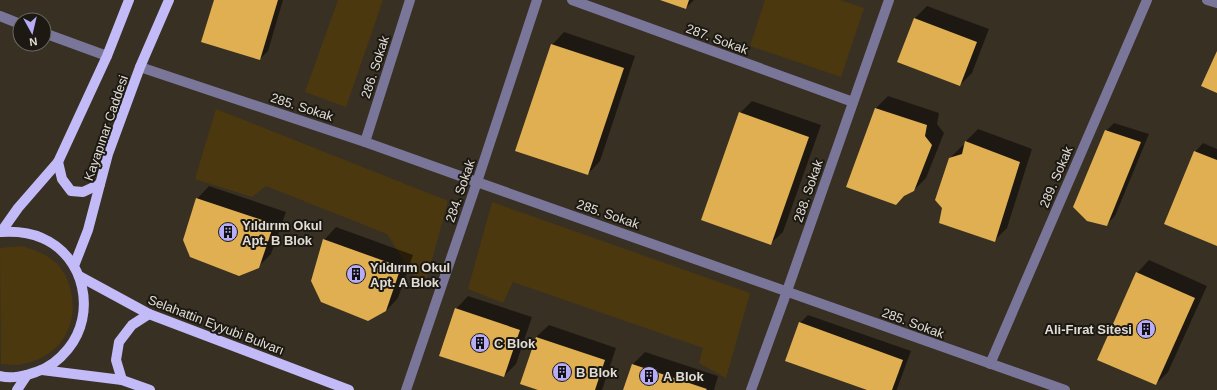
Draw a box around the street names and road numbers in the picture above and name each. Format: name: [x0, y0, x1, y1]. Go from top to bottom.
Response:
street label: 287. Sokak: [684, 21, 751, 57]
street label: 286. Sokak: [358, 33, 392, 100]
street label: Kayapınar Caddesi: [81, 73, 131, 183]
street label: 285. Sokak: [269, 90, 336, 124]
street label: 289. Sokak: [1036, 144, 1076, 210]
street label: 284. Sokak: [442, 157, 478, 224]
street label: 288. Sokak: [790, 157, 826, 224]
street label: 285. Sokak: [575, 196, 642, 232]
street label: Selahattin Eyyubi Bulvarı: [146, 292, 286, 358]
street label: 285. Sokak: [880, 305, 947, 341]

